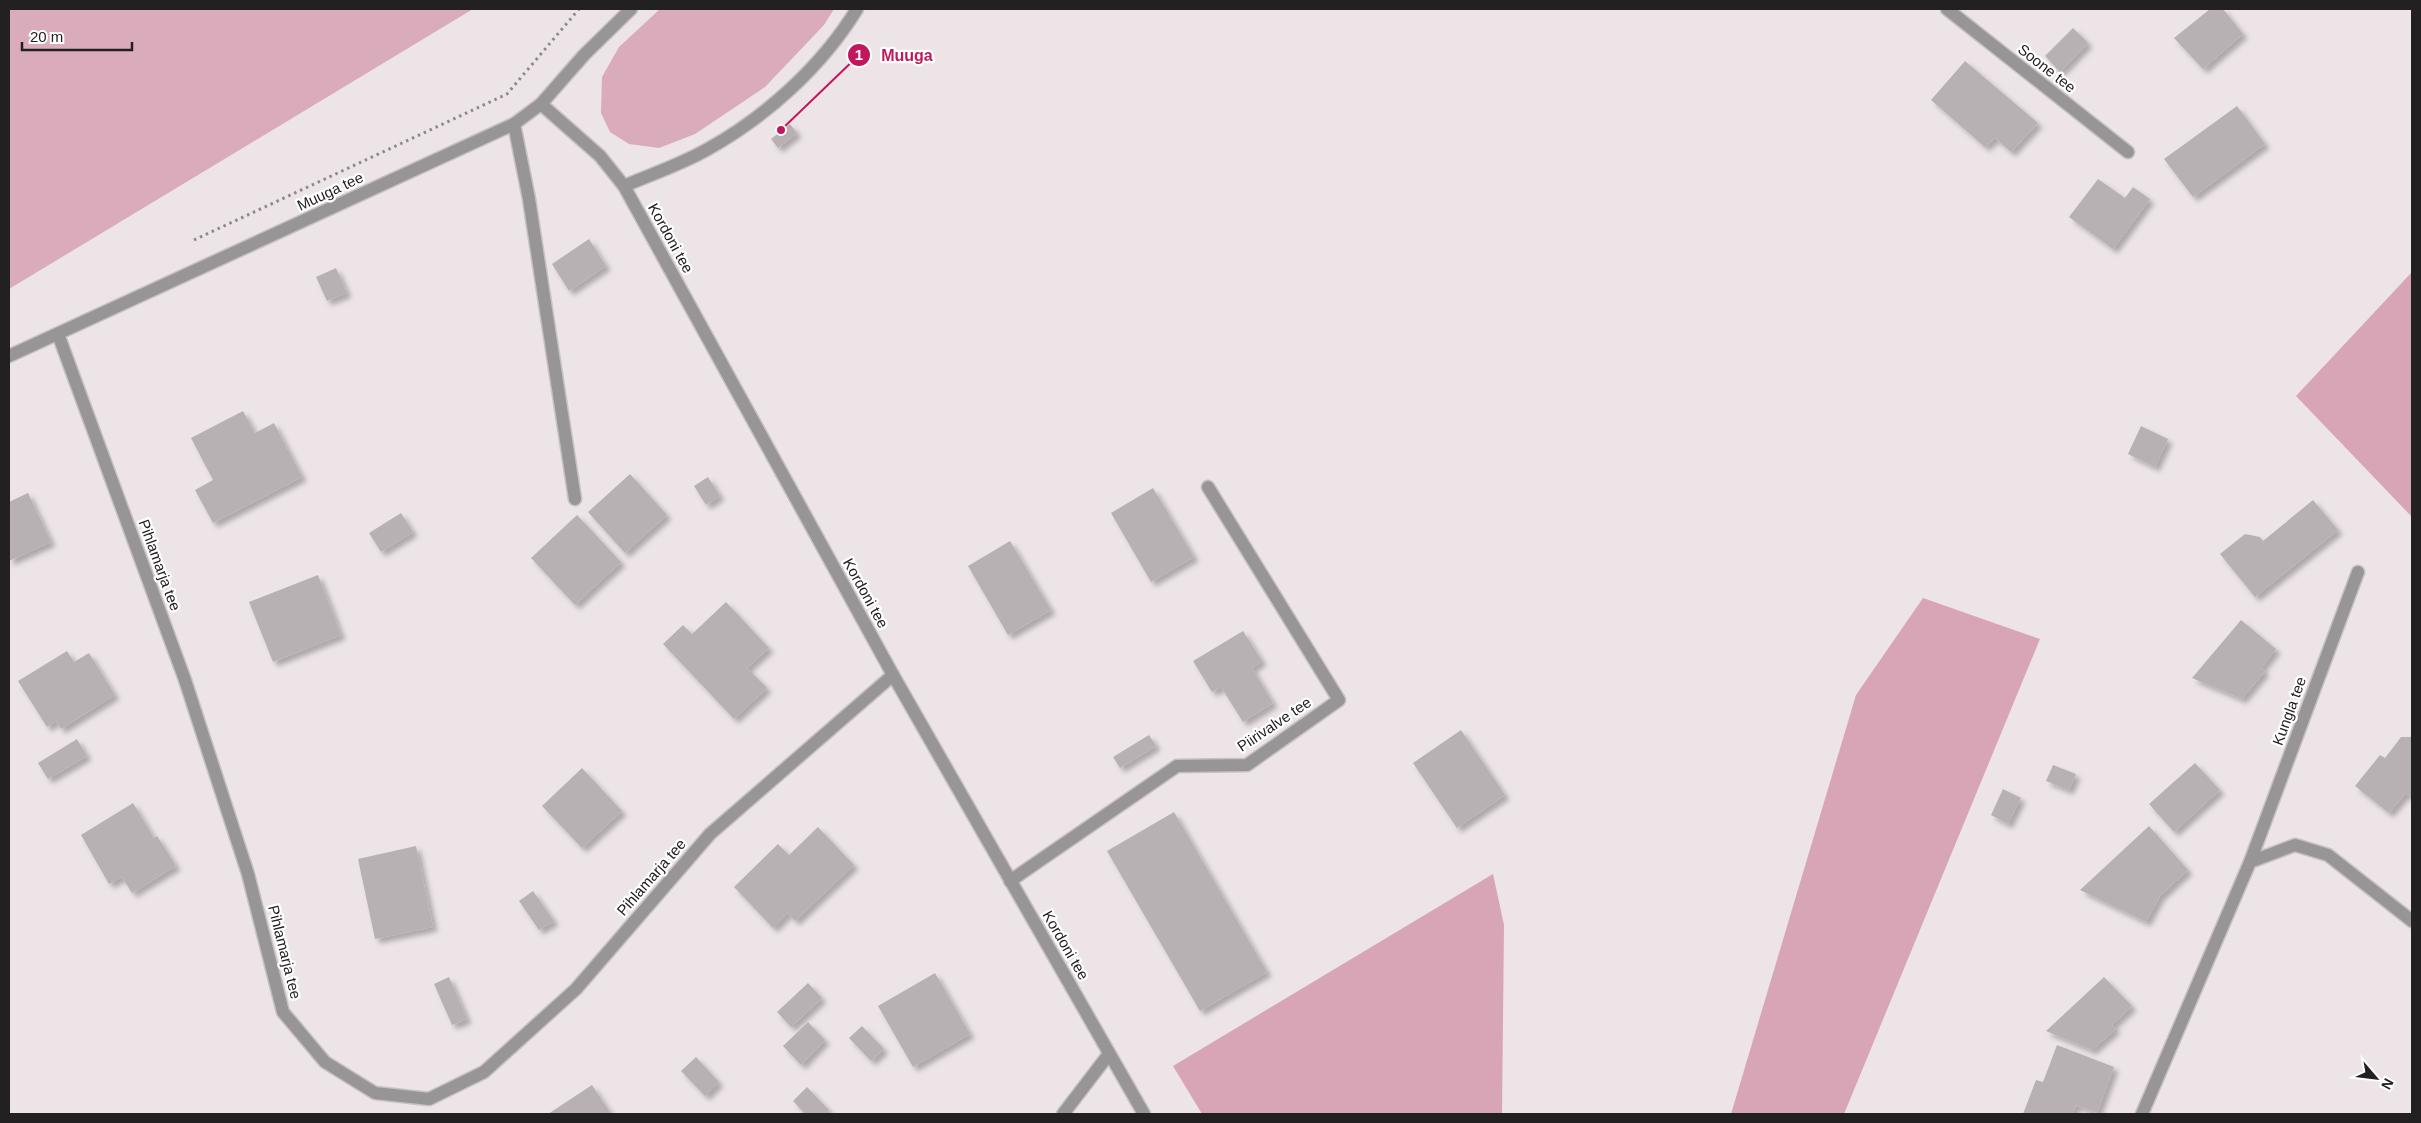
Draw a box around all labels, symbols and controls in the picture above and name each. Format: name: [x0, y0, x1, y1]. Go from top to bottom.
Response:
scale bar: [22, 20, 132, 52]
text: 20 m: [30, 28, 63, 45]
callout: Muuga: [846, 40, 943, 71]
street label: Soone tee: [2015, 40, 2079, 96]
text: 1: [855, 46, 863, 63]
text: Muuga: [881, 47, 933, 64]
street label: Muuga tee: [294, 168, 366, 214]
street label: Kordoni tee: [645, 200, 697, 276]
street label: Pihlamarja tee: [136, 517, 184, 613]
street label: Kordoni tee: [840, 555, 892, 631]
street label: Kungla tee: [2269, 674, 2309, 748]
street label: Piirivalve tee: [1234, 693, 1314, 755]
street label: Pihlamarja tee: [613, 835, 689, 919]
street label: Pihlamarja tee: [265, 903, 305, 1001]
street label: Kordoni tee: [1039, 908, 1093, 982]
north arrow: [2351, 1053, 2401, 1103]
text: N: [2378, 1076, 2397, 1092]

